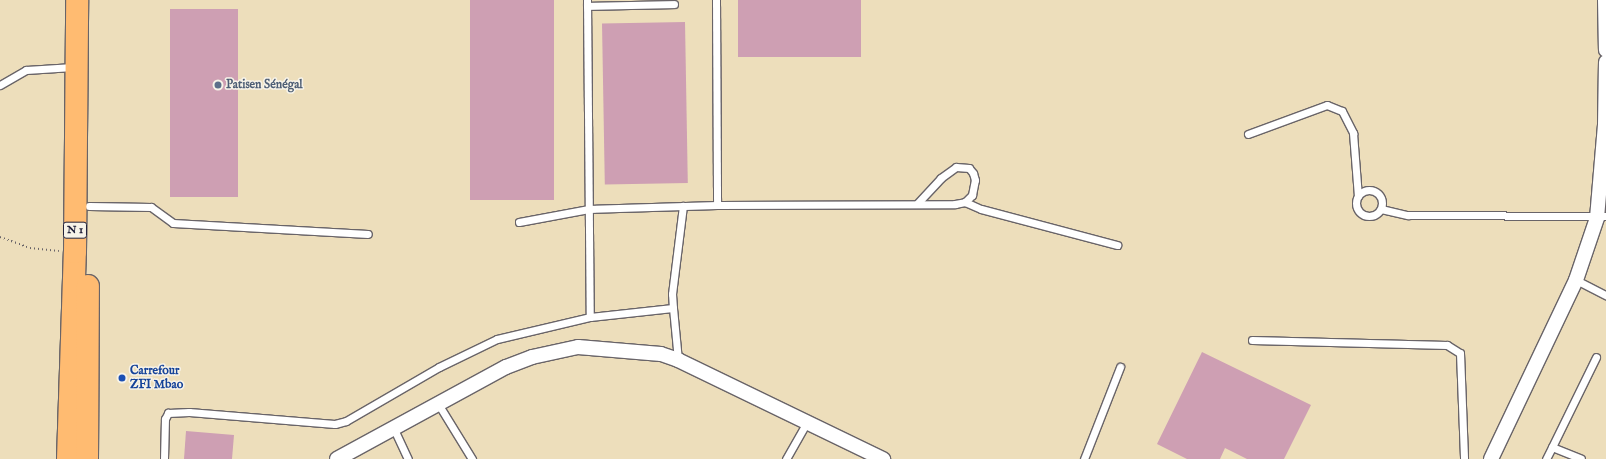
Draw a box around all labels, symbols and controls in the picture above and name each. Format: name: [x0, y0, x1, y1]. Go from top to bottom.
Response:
place label: Patisen Sénégal: [226, 78, 303, 92]
marker: Patisen Sénégal: [213, 80, 223, 90]
road number: N 1: [62, 221, 88, 239]
place label: Carrefour ZFI Mbao: [130, 364, 183, 392]
marker: Carrefour ZFI Mbao: [117, 373, 127, 383]

